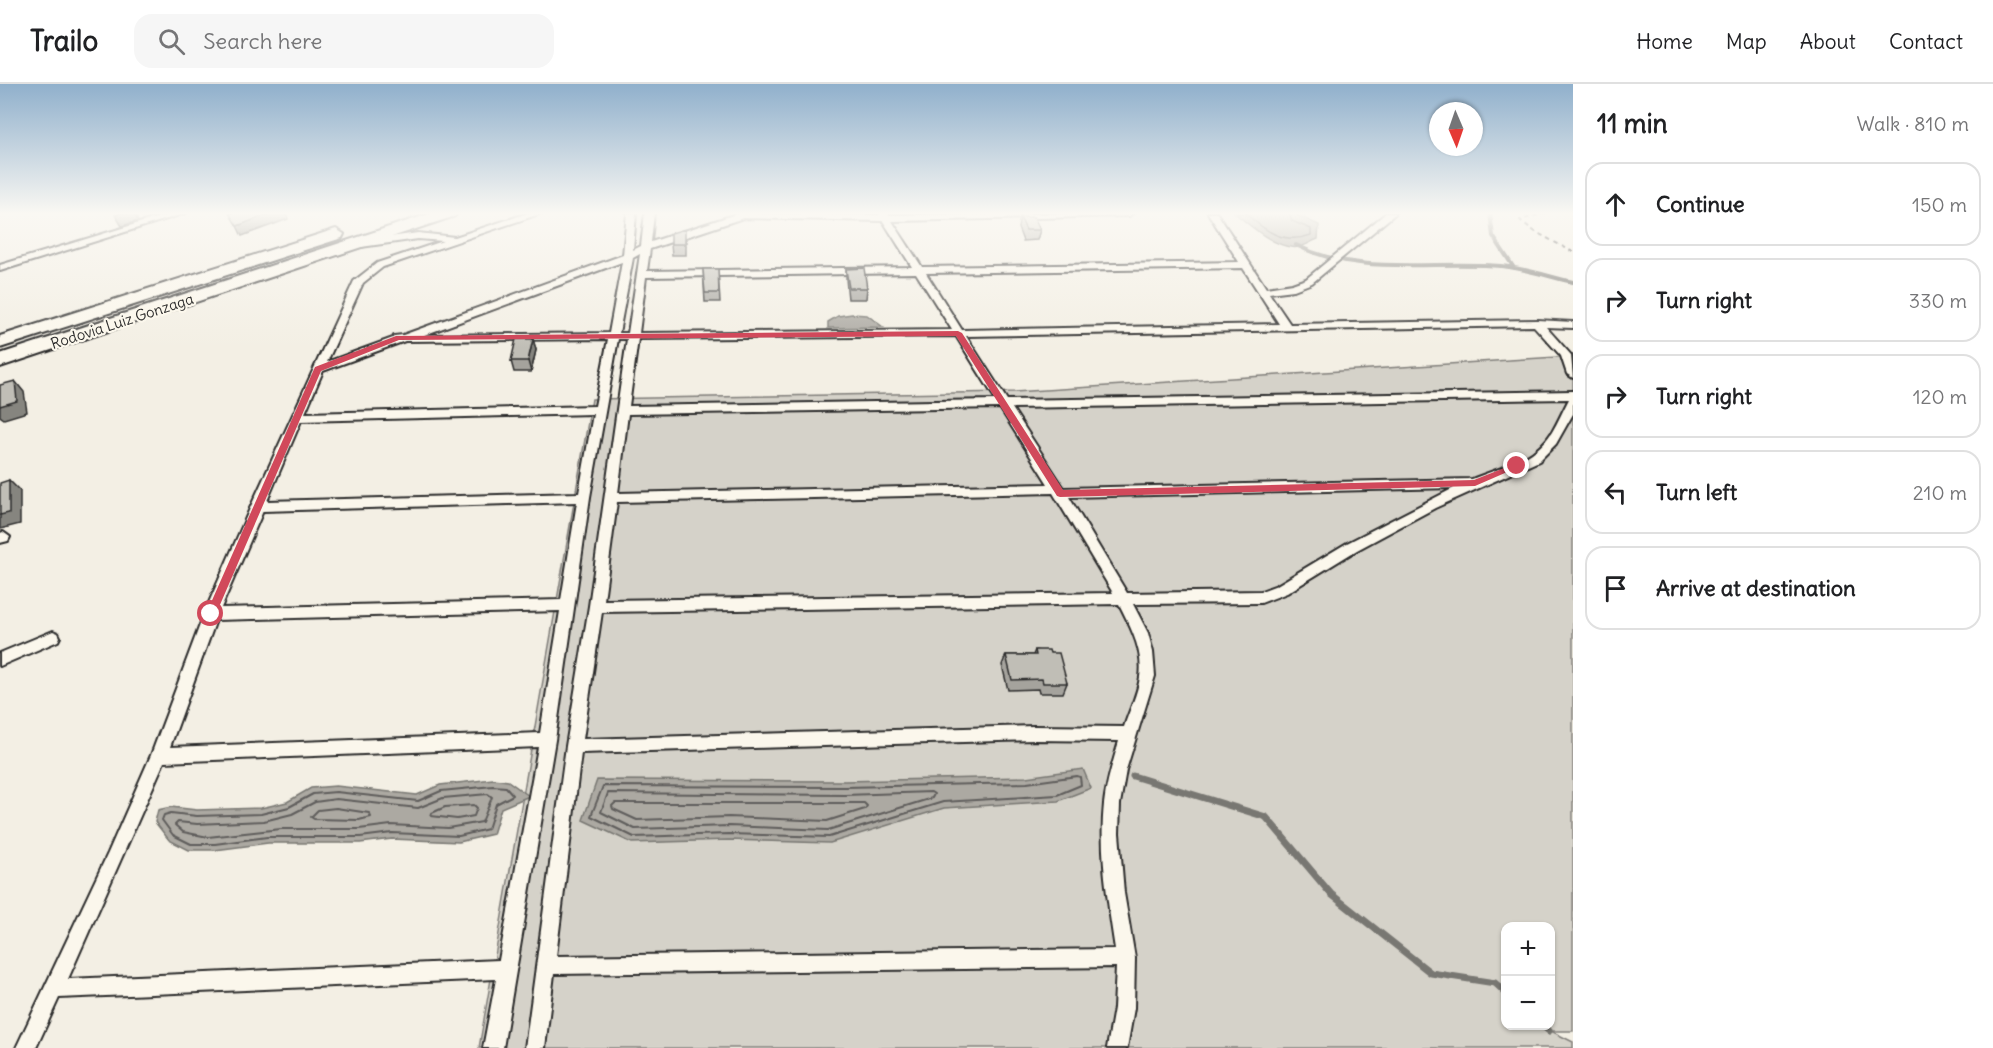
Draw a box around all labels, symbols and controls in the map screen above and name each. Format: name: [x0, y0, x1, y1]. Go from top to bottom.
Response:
search box: [134, 14, 554, 68]
text: Trailo: [30, 23, 98, 59]
icon: search: [155, 25, 188, 58]
text: Search here: [203, 27, 322, 55]
text: Home: [1636, 28, 1693, 55]
text: Map: [1726, 28, 1767, 55]
text: About: [1800, 28, 1856, 55]
text: Contact: [1889, 28, 1963, 55]
north arrow: [1429, 102, 1483, 156]
text: 11 min: [1597, 107, 1668, 140]
text: Walk · 810 m: [1857, 111, 1969, 136]
icon: ahead: [1599, 188, 1632, 221]
text: Continue: [1656, 190, 1745, 218]
text: 150 m: [1912, 192, 1967, 217]
icon: right: [1599, 284, 1632, 317]
text: Turn right: [1656, 286, 1752, 314]
text: 330 m: [1909, 288, 1967, 313]
street label: Rodovia Luiz Gonzaga: [48, 289, 196, 353]
icon: right: [1599, 380, 1632, 413]
text: Turn right: [1656, 382, 1752, 410]
text: 120 m: [1913, 384, 1967, 409]
route end: [1503, 452, 1529, 478]
icon: left: [1599, 476, 1632, 509]
text: Turn left: [1656, 478, 1737, 506]
text: 210 m: [1913, 480, 1967, 505]
icon: arrive: [1599, 572, 1632, 605]
text: Arrive at destination: [1656, 574, 1856, 602]
route start: [197, 600, 223, 626]
map controls: [1501, 922, 1555, 1030]
button: +: [1501, 922, 1555, 976]
button: −: [1501, 976, 1555, 1030]

